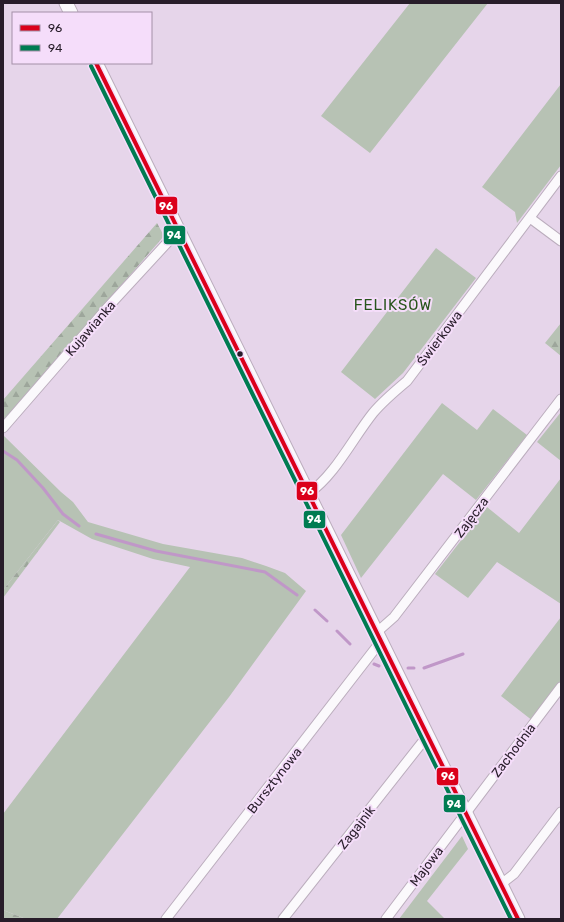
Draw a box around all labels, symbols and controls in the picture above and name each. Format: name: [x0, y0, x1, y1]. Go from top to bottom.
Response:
legend: [12, 12, 152, 64]
text: 96: [48, 21, 62, 35]
text: 94: [48, 41, 63, 55]
line badge: 96: [155, 196, 178, 215]
text: 96: [159, 200, 173, 213]
line badge: 94: [163, 225, 186, 245]
text: 94: [167, 229, 182, 242]
district label: FELIKSÓW: [354, 296, 432, 314]
street label: Kujawianka: [62, 298, 118, 359]
street label: Świerkowa: [414, 308, 465, 369]
unlabelled marker: [235, 349, 245, 359]
line badge: 96: [296, 481, 318, 501]
text: 96: [300, 485, 314, 498]
street label: Zajęcza: [451, 494, 491, 540]
line badge: 94: [303, 510, 326, 529]
text: 94: [307, 513, 322, 526]
street label: Zachodnia: [488, 720, 538, 780]
street label: Bursztynowa: [244, 744, 305, 816]
line badge: 96: [436, 767, 459, 786]
text: 96: [441, 770, 455, 783]
line badge: 94: [443, 794, 466, 813]
text: 94: [447, 798, 462, 811]
street label: Zagajnik: [335, 802, 379, 853]
street label: Majowa: [407, 844, 446, 889]

